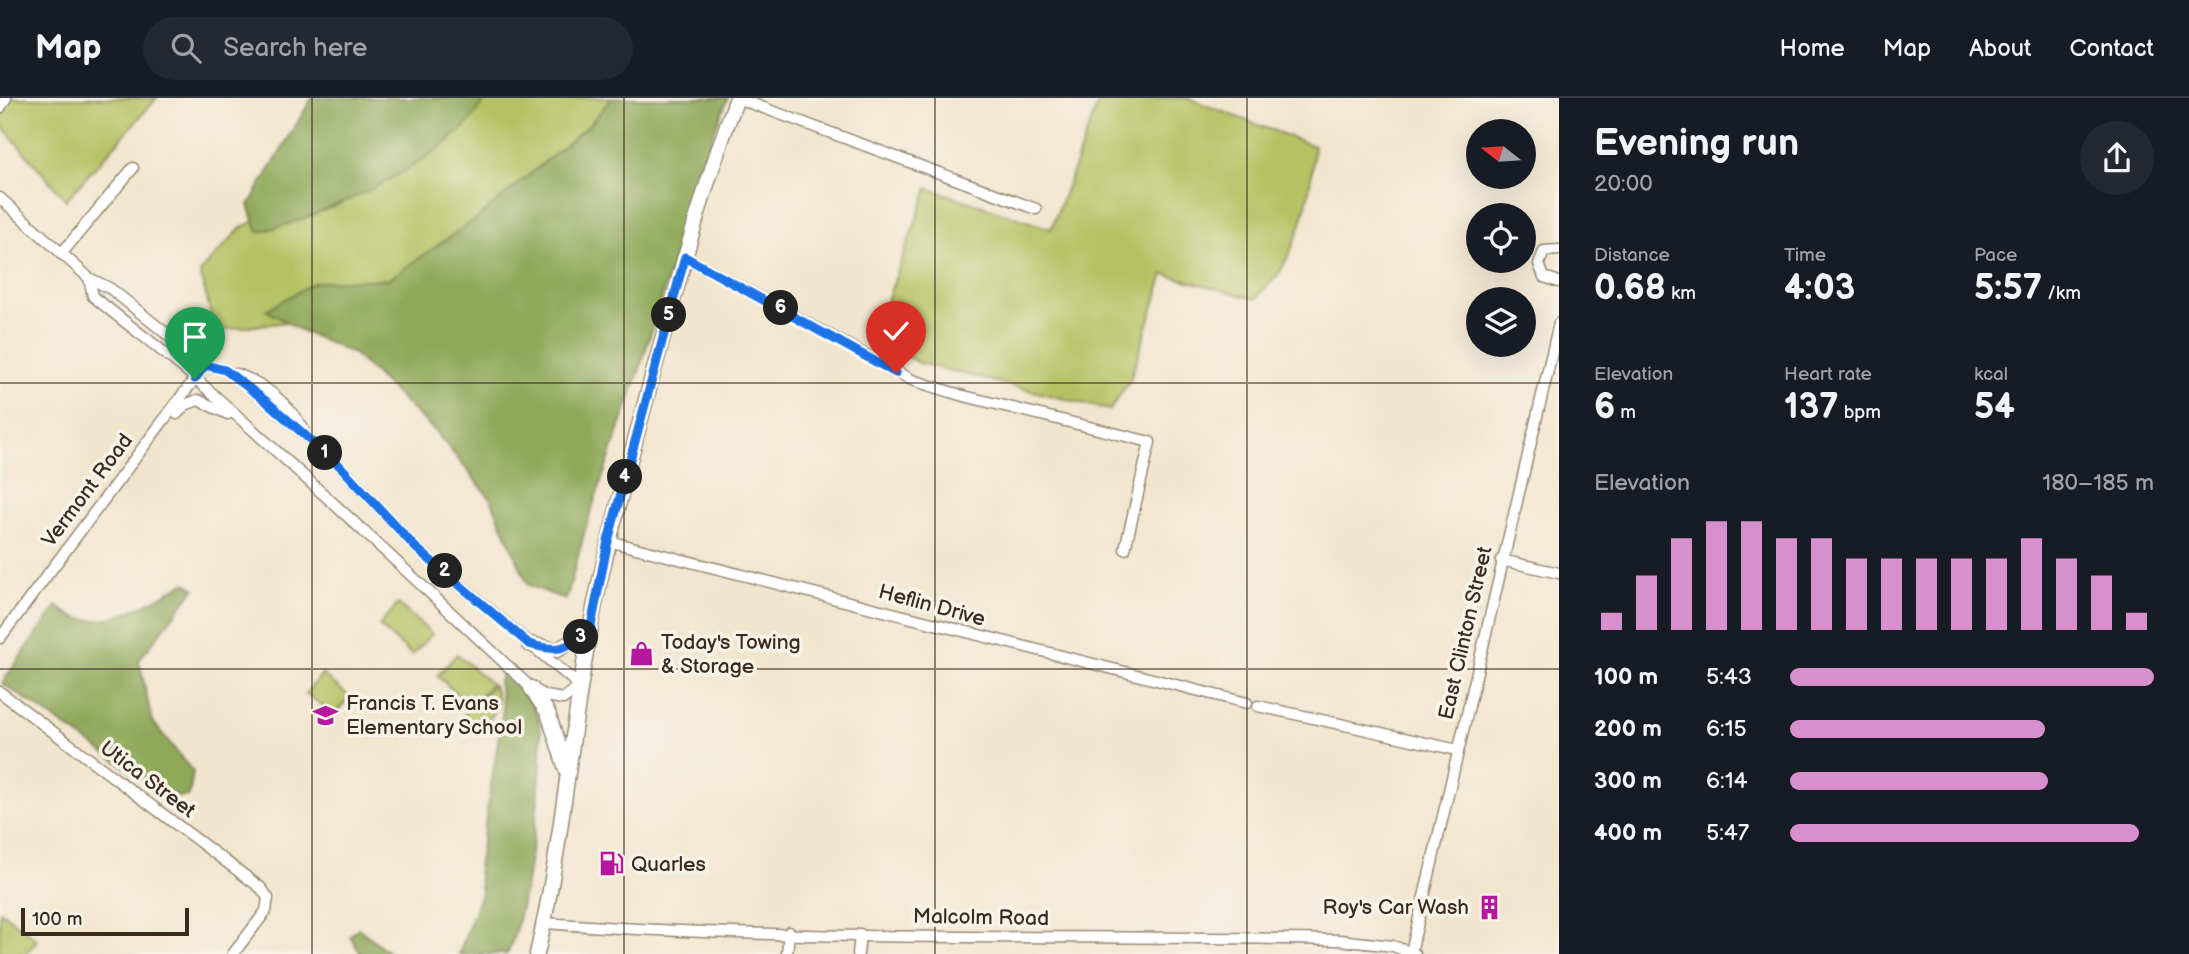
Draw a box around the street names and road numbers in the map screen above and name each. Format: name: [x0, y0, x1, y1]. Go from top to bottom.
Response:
street label: Vermont Road: [37, 429, 138, 552]
street label: East Clinton Street: [1433, 543, 1498, 722]
street label: Heflin Drive: [876, 579, 988, 632]
street label: Utica Street: [95, 735, 201, 824]
street label: Malcolm Road: [913, 904, 1049, 931]

